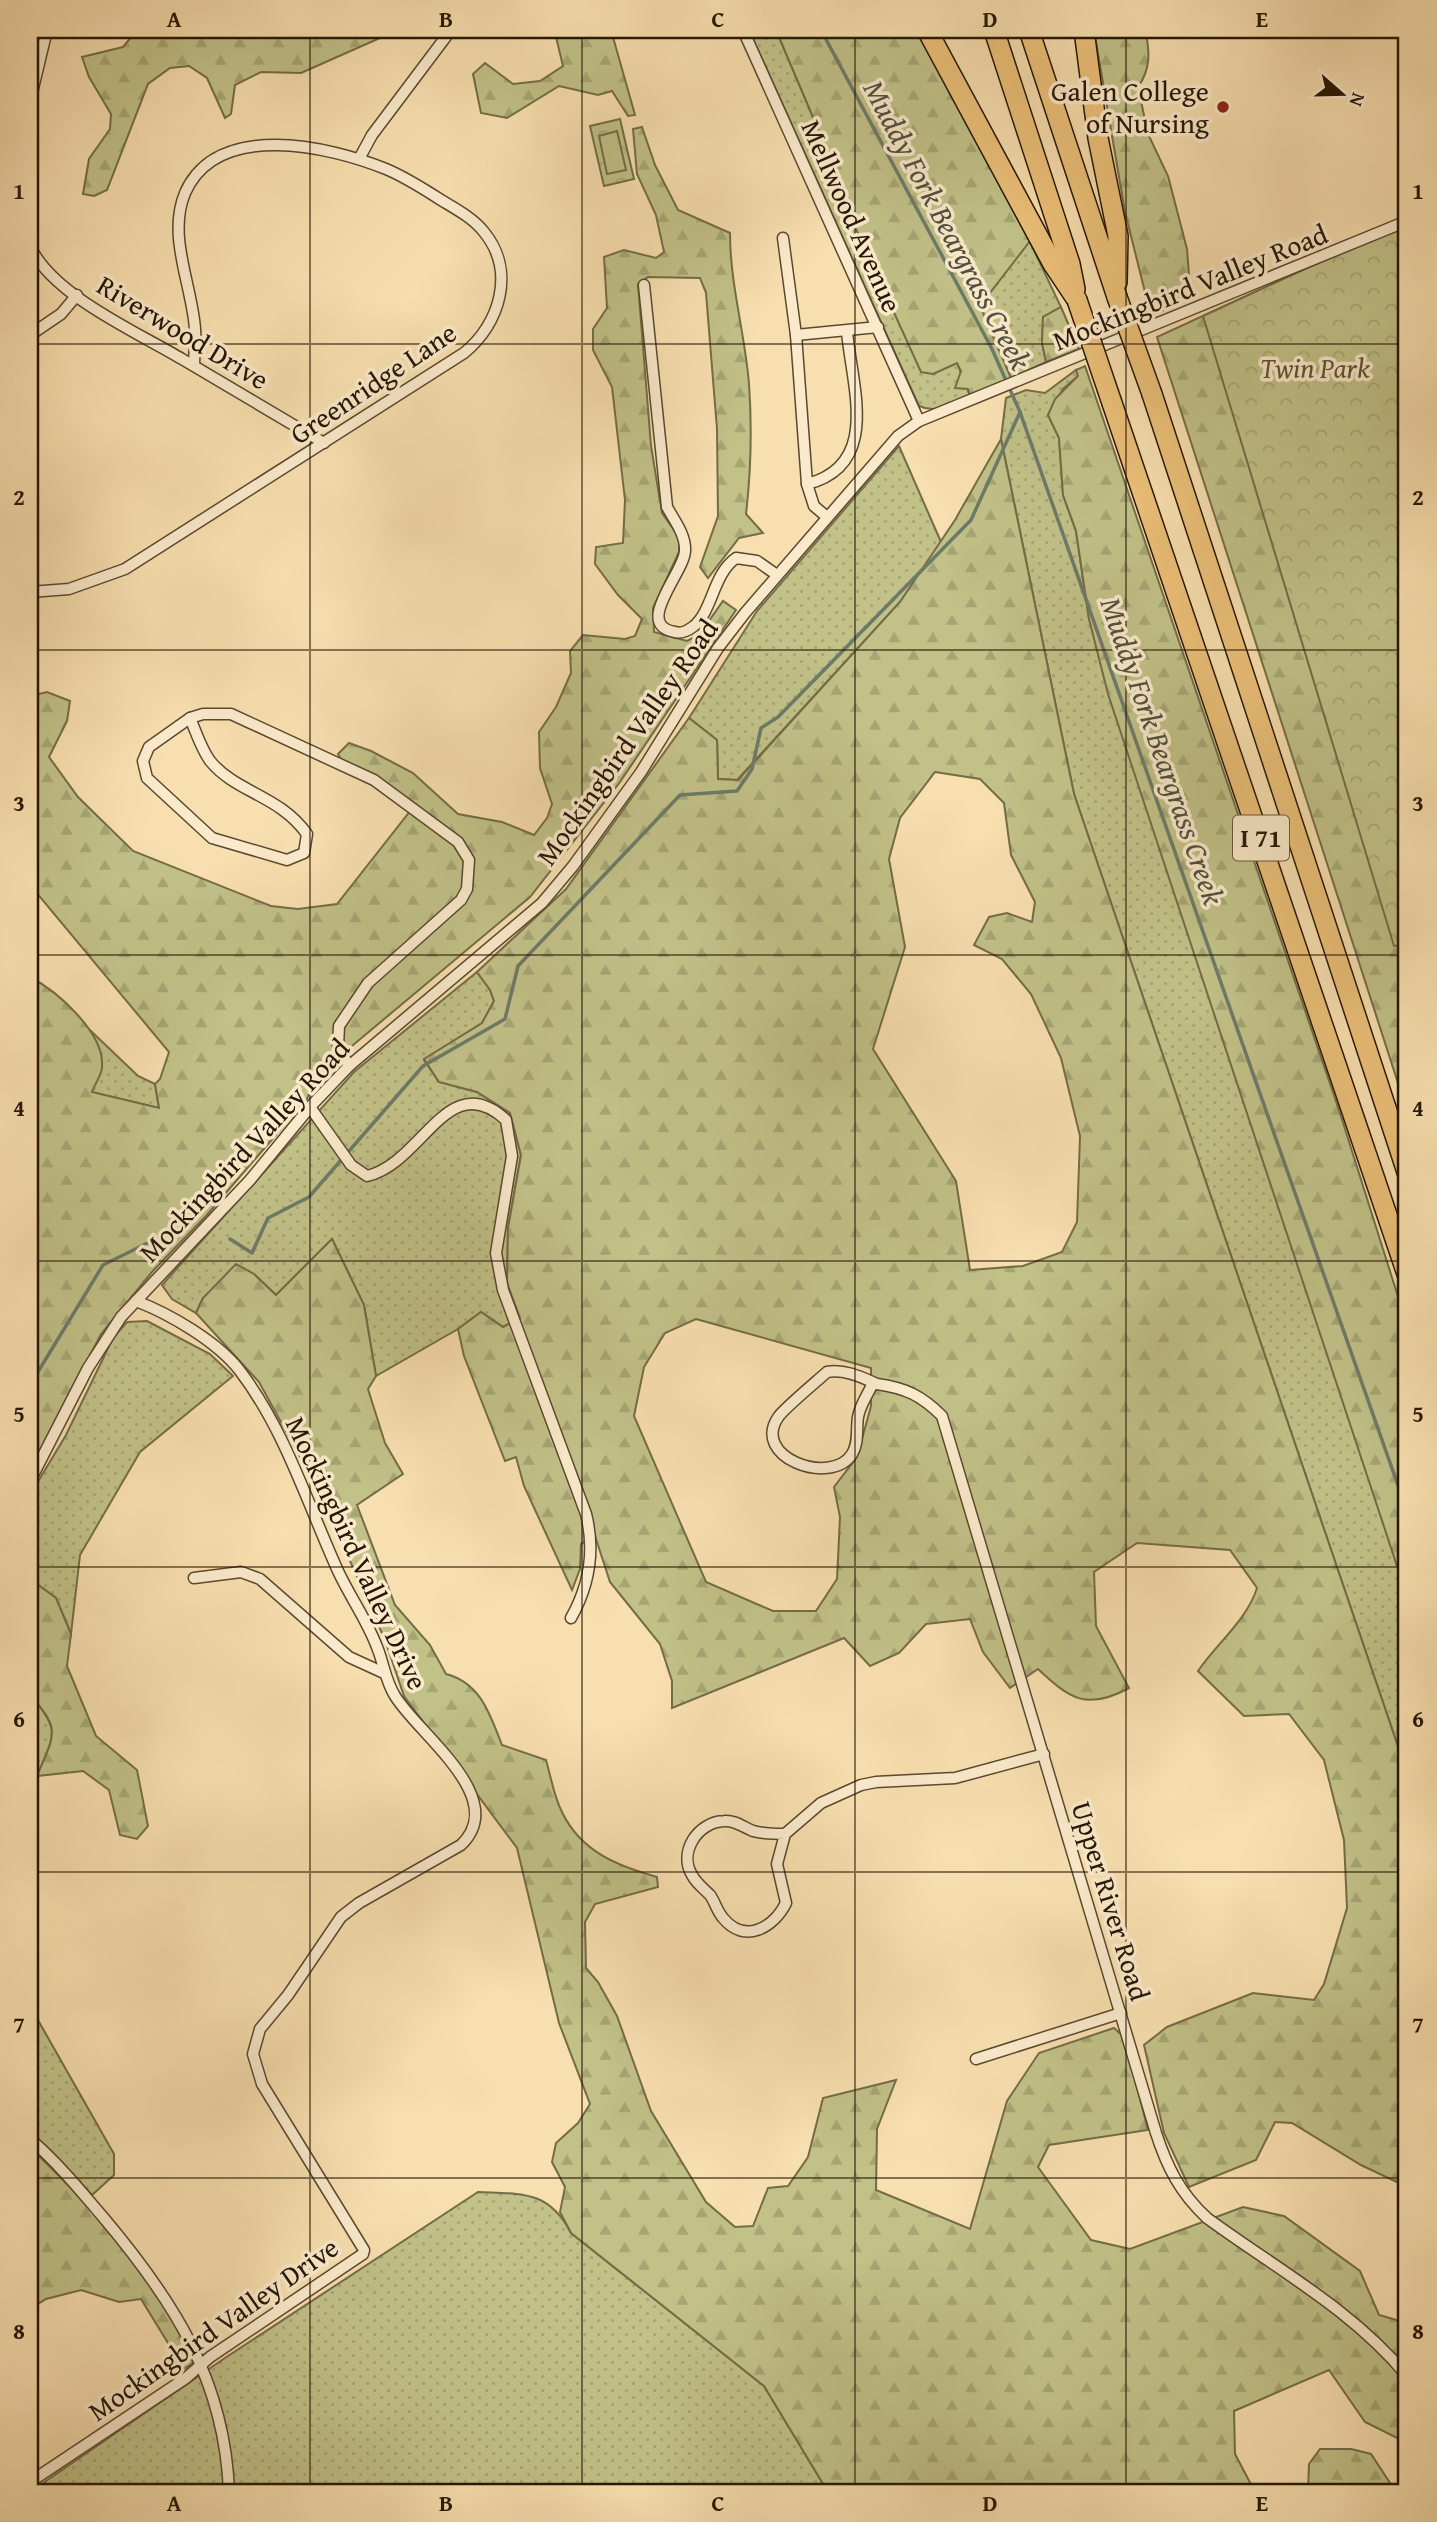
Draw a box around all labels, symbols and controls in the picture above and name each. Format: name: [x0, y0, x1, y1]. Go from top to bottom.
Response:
text: A: [167, 2, 182, 35]
text: B: [439, 2, 453, 35]
text: C: [711, 2, 725, 35]
text: D: [983, 2, 998, 35]
text: E: [1256, 2, 1268, 35]
north arrow: [1308, 60, 1378, 130]
place label: Galen College of Nursing: [1051, 70, 1209, 143]
water label: Muddy Fork Beargrass Creek: [853, 72, 1043, 378]
text: N: [1343, 89, 1373, 111]
marker: Galen College of Nursing: [1215, 99, 1231, 115]
street label: Mellwood Avenue: [792, 113, 913, 319]
text: 1: [13, 174, 25, 207]
text: 1: [1412, 174, 1424, 207]
street label: Mockingbird Valley Road: [1046, 213, 1333, 360]
street label: Riverwood Drive: [90, 264, 277, 399]
street label: Greenridge Lane: [281, 312, 464, 454]
park label: Twin Park: [1260, 347, 1370, 388]
text: 2: [13, 480, 25, 513]
text: 2: [1412, 480, 1424, 513]
water label: Muddy Fork Beargrass Creek: [1090, 591, 1236, 911]
street label: Mockingbird Valley Road: [526, 610, 727, 874]
text: 3: [13, 786, 25, 819]
text: 3: [1412, 786, 1424, 819]
road number: I 71: [1233, 816, 1289, 860]
street label: Mockingbird Valley Road: [129, 1028, 359, 1271]
text: 4: [13, 1091, 25, 1124]
text: 4: [1412, 1091, 1424, 1124]
text: 5: [13, 1397, 25, 1430]
text: 5: [1412, 1397, 1424, 1430]
street label: Mockingbird Valley Drive: [276, 1409, 439, 1696]
text: 6: [13, 1702, 25, 1735]
text: 6: [1412, 1702, 1424, 1735]
street label: Upper River Road: [1062, 1796, 1161, 2005]
text: 7: [13, 2008, 25, 2041]
text: 7: [1412, 2008, 1424, 2041]
street label: Mockingbird Valley Drive: [79, 2227, 346, 2431]
text: 8: [13, 2314, 25, 2347]
text: 8: [1412, 2314, 1424, 2347]
text: A: [167, 2486, 182, 2519]
text: B: [439, 2486, 453, 2519]
text: C: [711, 2486, 725, 2519]
text: D: [983, 2486, 998, 2519]
text: E: [1256, 2486, 1268, 2519]

